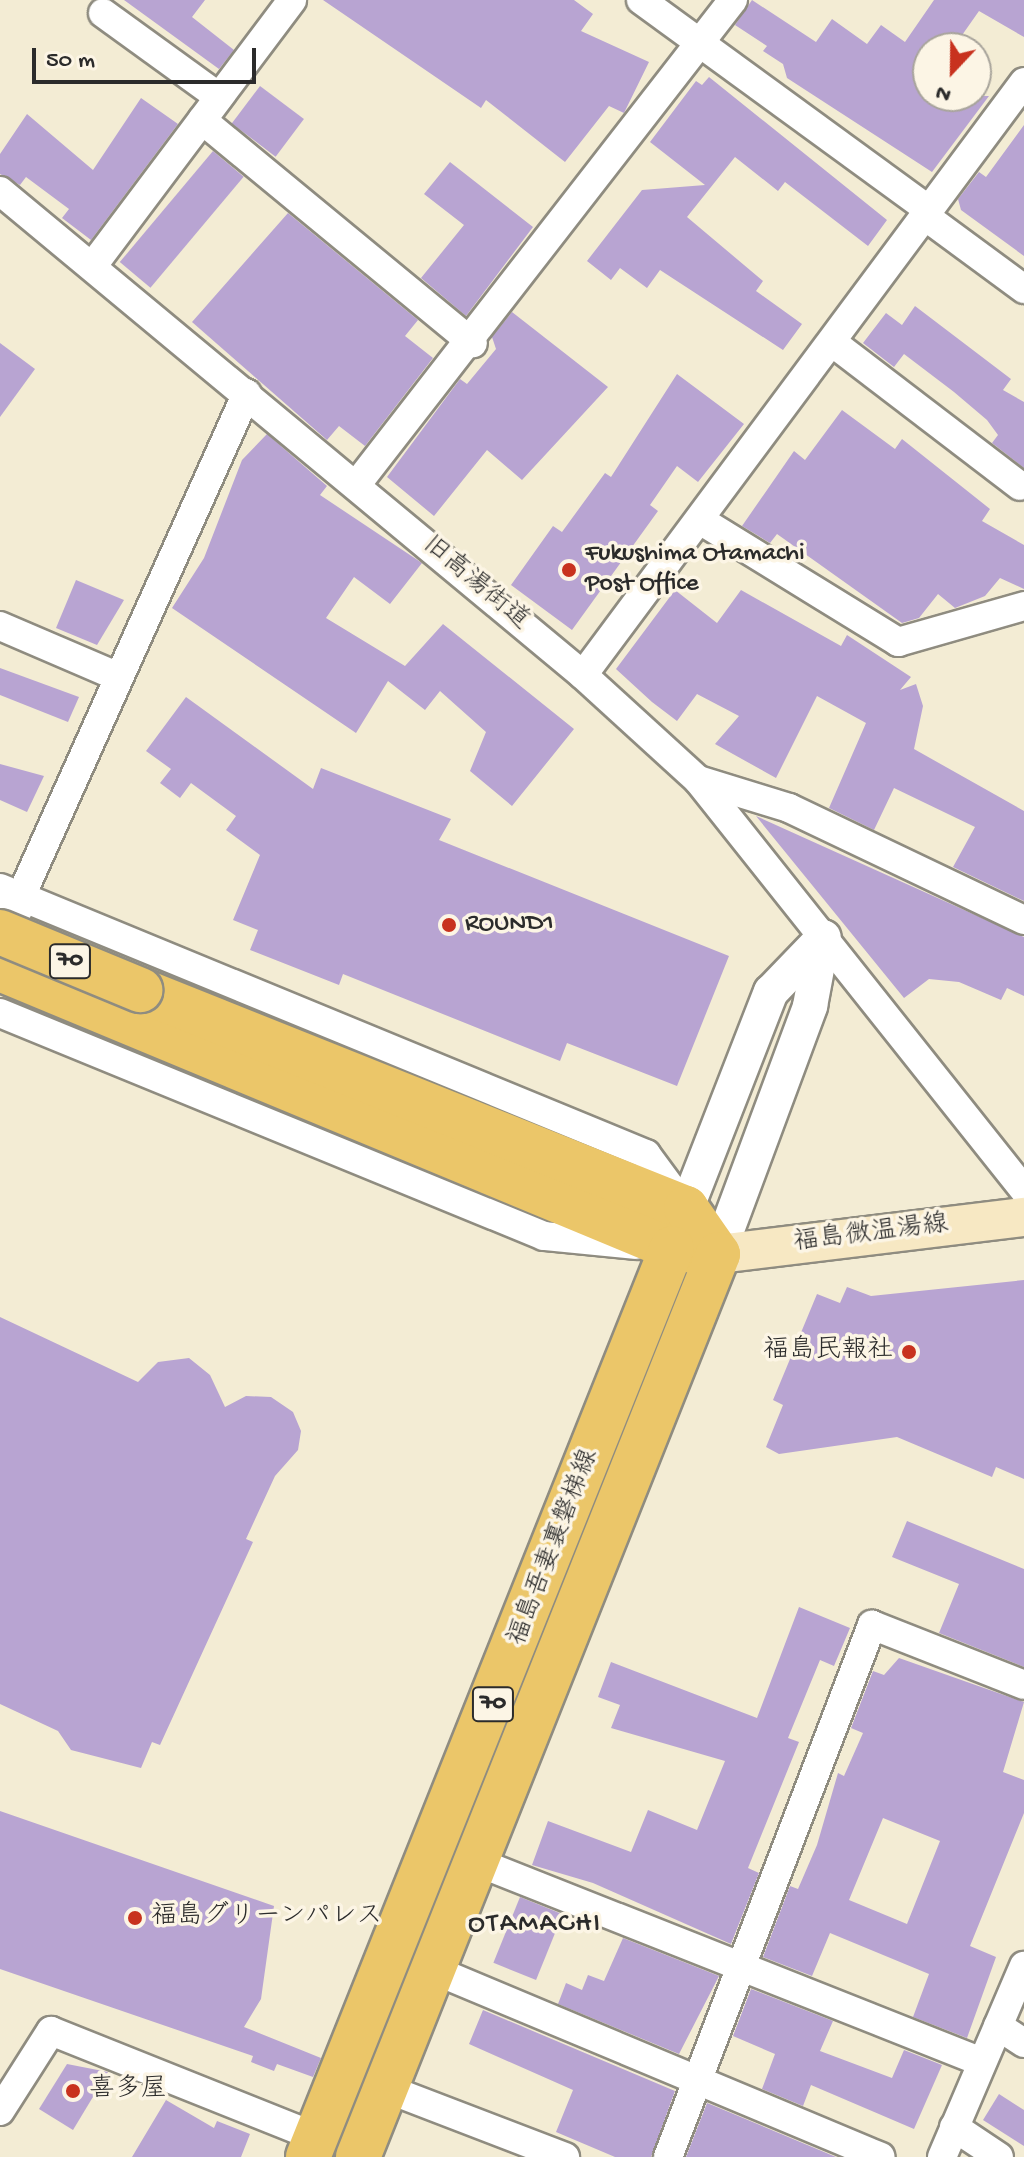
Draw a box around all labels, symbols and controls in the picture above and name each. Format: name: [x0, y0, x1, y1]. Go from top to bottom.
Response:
scale bar: [36, 32, 260, 82]
north arrow: [912, 32, 992, 112]
text: 50 m: [46, 47, 95, 76]
text: N: [932, 78, 955, 107]
street label: 旧高湯街道: [415, 530, 535, 638]
place label: Fukushima Otamachi Post Office: [585, 539, 805, 600]
marker: Fukushima Otamachi Post Office: [560, 561, 578, 579]
place label: ROUND1: [465, 909, 554, 941]
marker: ROUND1: [440, 916, 458, 934]
road number: 70: [48, 941, 92, 981]
street label: 福島微温湯線: [792, 1210, 950, 1260]
place label: 福島民報社: [763, 1336, 893, 1368]
marker: 福島民報社: [900, 1343, 918, 1361]
street label: 福島吾妻裏磐梯線: [503, 1445, 607, 1651]
road number: 70: [471, 1684, 515, 1724]
place label: 福島グリーンパレス: [151, 1902, 385, 1934]
district label: OTAMACHI: [468, 1908, 602, 1942]
marker: 福島グリーンパレス: [126, 1909, 144, 1927]
place label: 喜多屋: [89, 2075, 167, 2107]
marker: 喜多屋: [64, 2082, 82, 2100]

